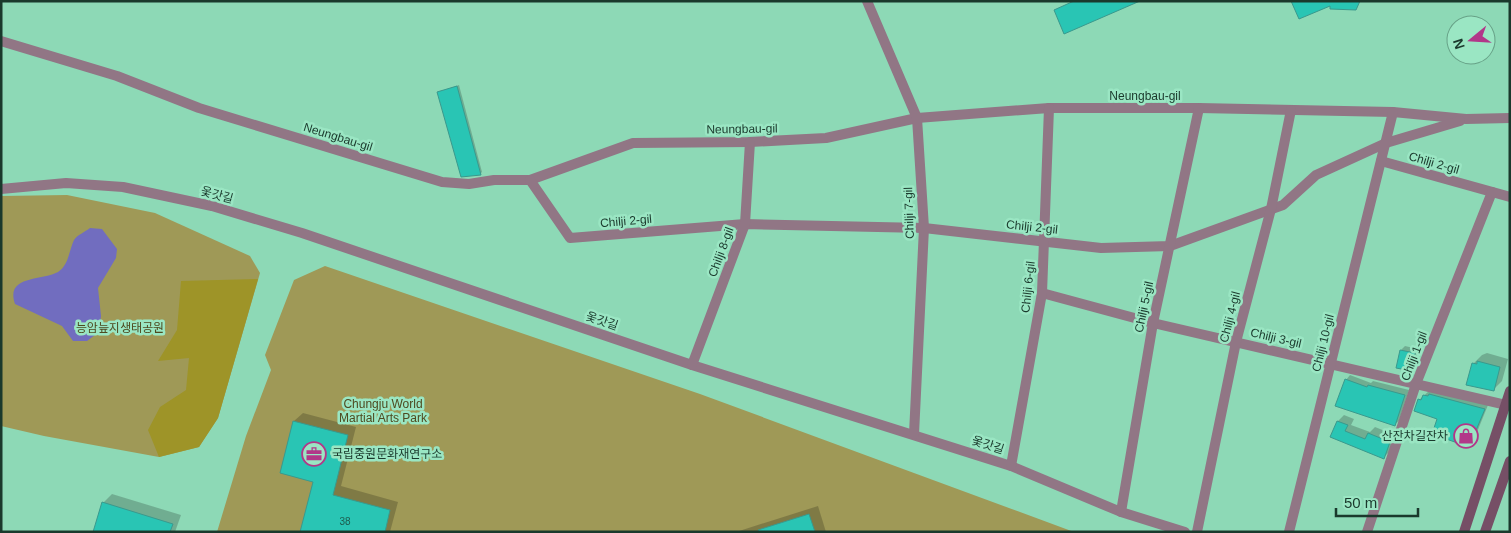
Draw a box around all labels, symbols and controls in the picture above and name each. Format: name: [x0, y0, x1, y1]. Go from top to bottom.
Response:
north arrow: [1446, 15, 1496, 65]
text: N: [1449, 37, 1468, 51]
street label: Neungbau-gil: [1109, 89, 1181, 103]
street label: Neungbau-gil: [302, 120, 374, 154]
street label: Neungbau-gil: [706, 121, 778, 137]
street label: Chilji 2-gil: [1407, 149, 1461, 177]
street label: 옻갓길: [199, 184, 235, 206]
street label: Chilji 7-gil: [901, 187, 917, 239]
street label: Chilji 2-gil: [599, 212, 653, 230]
street label: Chilji 2-gil: [1005, 217, 1059, 237]
street label: Chilji 8-gil: [706, 225, 736, 279]
street label: Chilji 6-gil: [1018, 260, 1038, 314]
street label: Chilji 5-gil: [1132, 280, 1156, 334]
street label: Chilji 4-gil: [1217, 290, 1243, 344]
street label: 옻갓길: [584, 309, 620, 333]
street label: Chilji 10-gil: [1309, 313, 1337, 373]
park label: 능암늪지생태공원: [76, 321, 164, 335]
street label: Chilji 3-gil: [1249, 325, 1303, 351]
street label: Chilji 1-gil: [1398, 329, 1430, 383]
park label: Chungju World Martial Arts Park: [339, 397, 428, 425]
shop icon: 산잔차길잔차: [1453, 423, 1479, 449]
place label: 산잔차길잔차: [1382, 429, 1448, 443]
street label: 옻갓길: [970, 433, 1006, 457]
office icon: 국립중원문화재연구소: [301, 441, 327, 467]
place label: 국립중원문화재연구소: [332, 447, 442, 461]
scale bar: [1336, 486, 1418, 518]
text: 50 m: [1344, 494, 1377, 511]
house number: 38: [339, 516, 351, 527]

